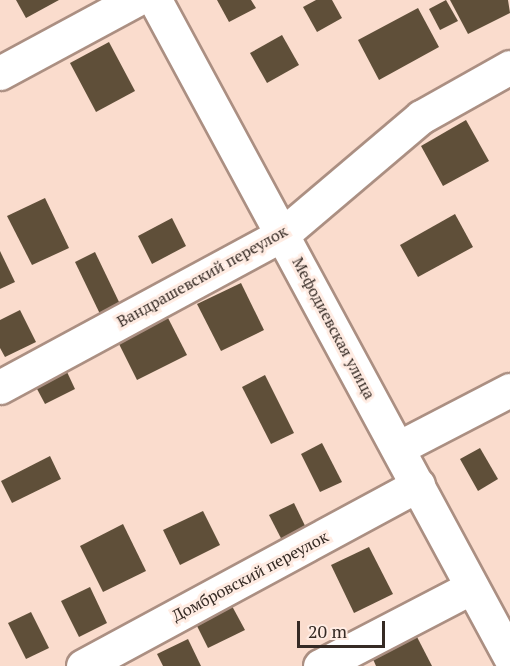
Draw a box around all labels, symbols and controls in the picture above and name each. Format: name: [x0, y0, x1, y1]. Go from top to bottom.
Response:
street label: Вандрашевский переулок: [113, 221, 291, 331]
street label: Мефодиевская улица: [288, 254, 380, 402]
street label: Домбровский переулок: [168, 527, 332, 625]
scale bar: [300, 609, 388, 647]
text: 20 m: [308, 619, 347, 643]

